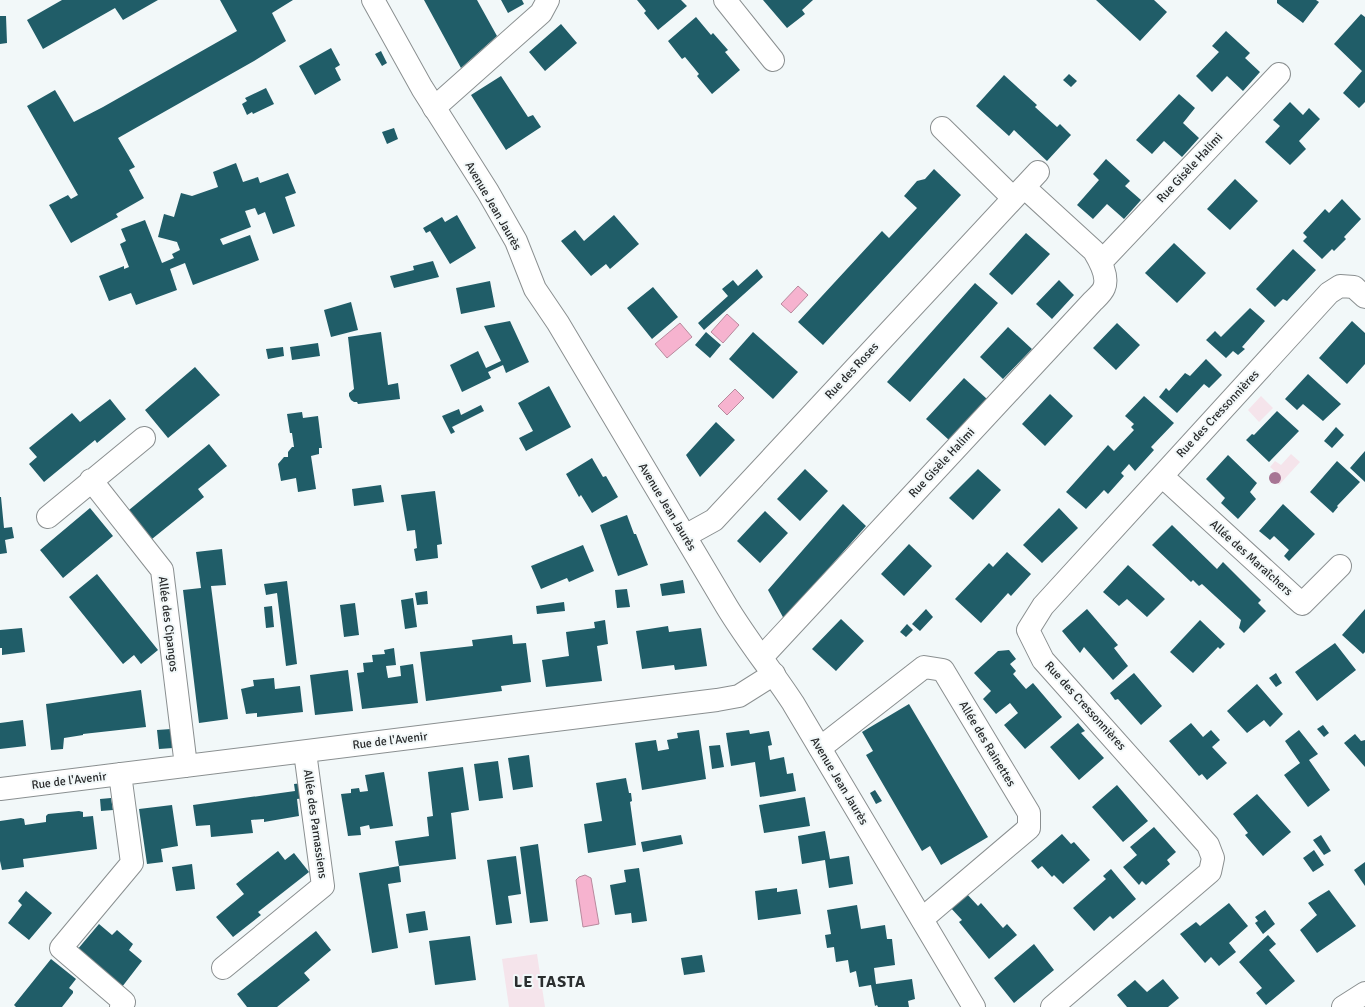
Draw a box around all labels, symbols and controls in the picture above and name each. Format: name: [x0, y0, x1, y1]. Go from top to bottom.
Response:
street label: Rue Gisèle Halimi: [1154, 130, 1226, 206]
street label: Avenue Jean Jaurès: [462, 159, 524, 253]
street label: Rue des Roses: [822, 339, 882, 403]
street label: Rue des Cressonnières: [1174, 367, 1262, 461]
street label: Rue Gisèle Halimi: [906, 425, 978, 501]
street label: Avenue Jean Jaurès: [635, 460, 699, 554]
street label: Allée des Maraîchers: [1207, 517, 1295, 599]
street label: Allée des Cipangos: [155, 575, 181, 673]
street label: Rue des Cressonnières: [1041, 658, 1129, 754]
street label: Allée des Rainettes: [955, 698, 1019, 790]
street label: Rue de l'Avenir: [352, 729, 429, 753]
street label: Avenue Jean Jaurès: [807, 734, 871, 828]
street label: Allée des Parnassiens: [300, 768, 330, 880]
street label: Rue de l'Avenir: [31, 769, 108, 793]
district label: LE TASTA: [514, 972, 586, 992]

